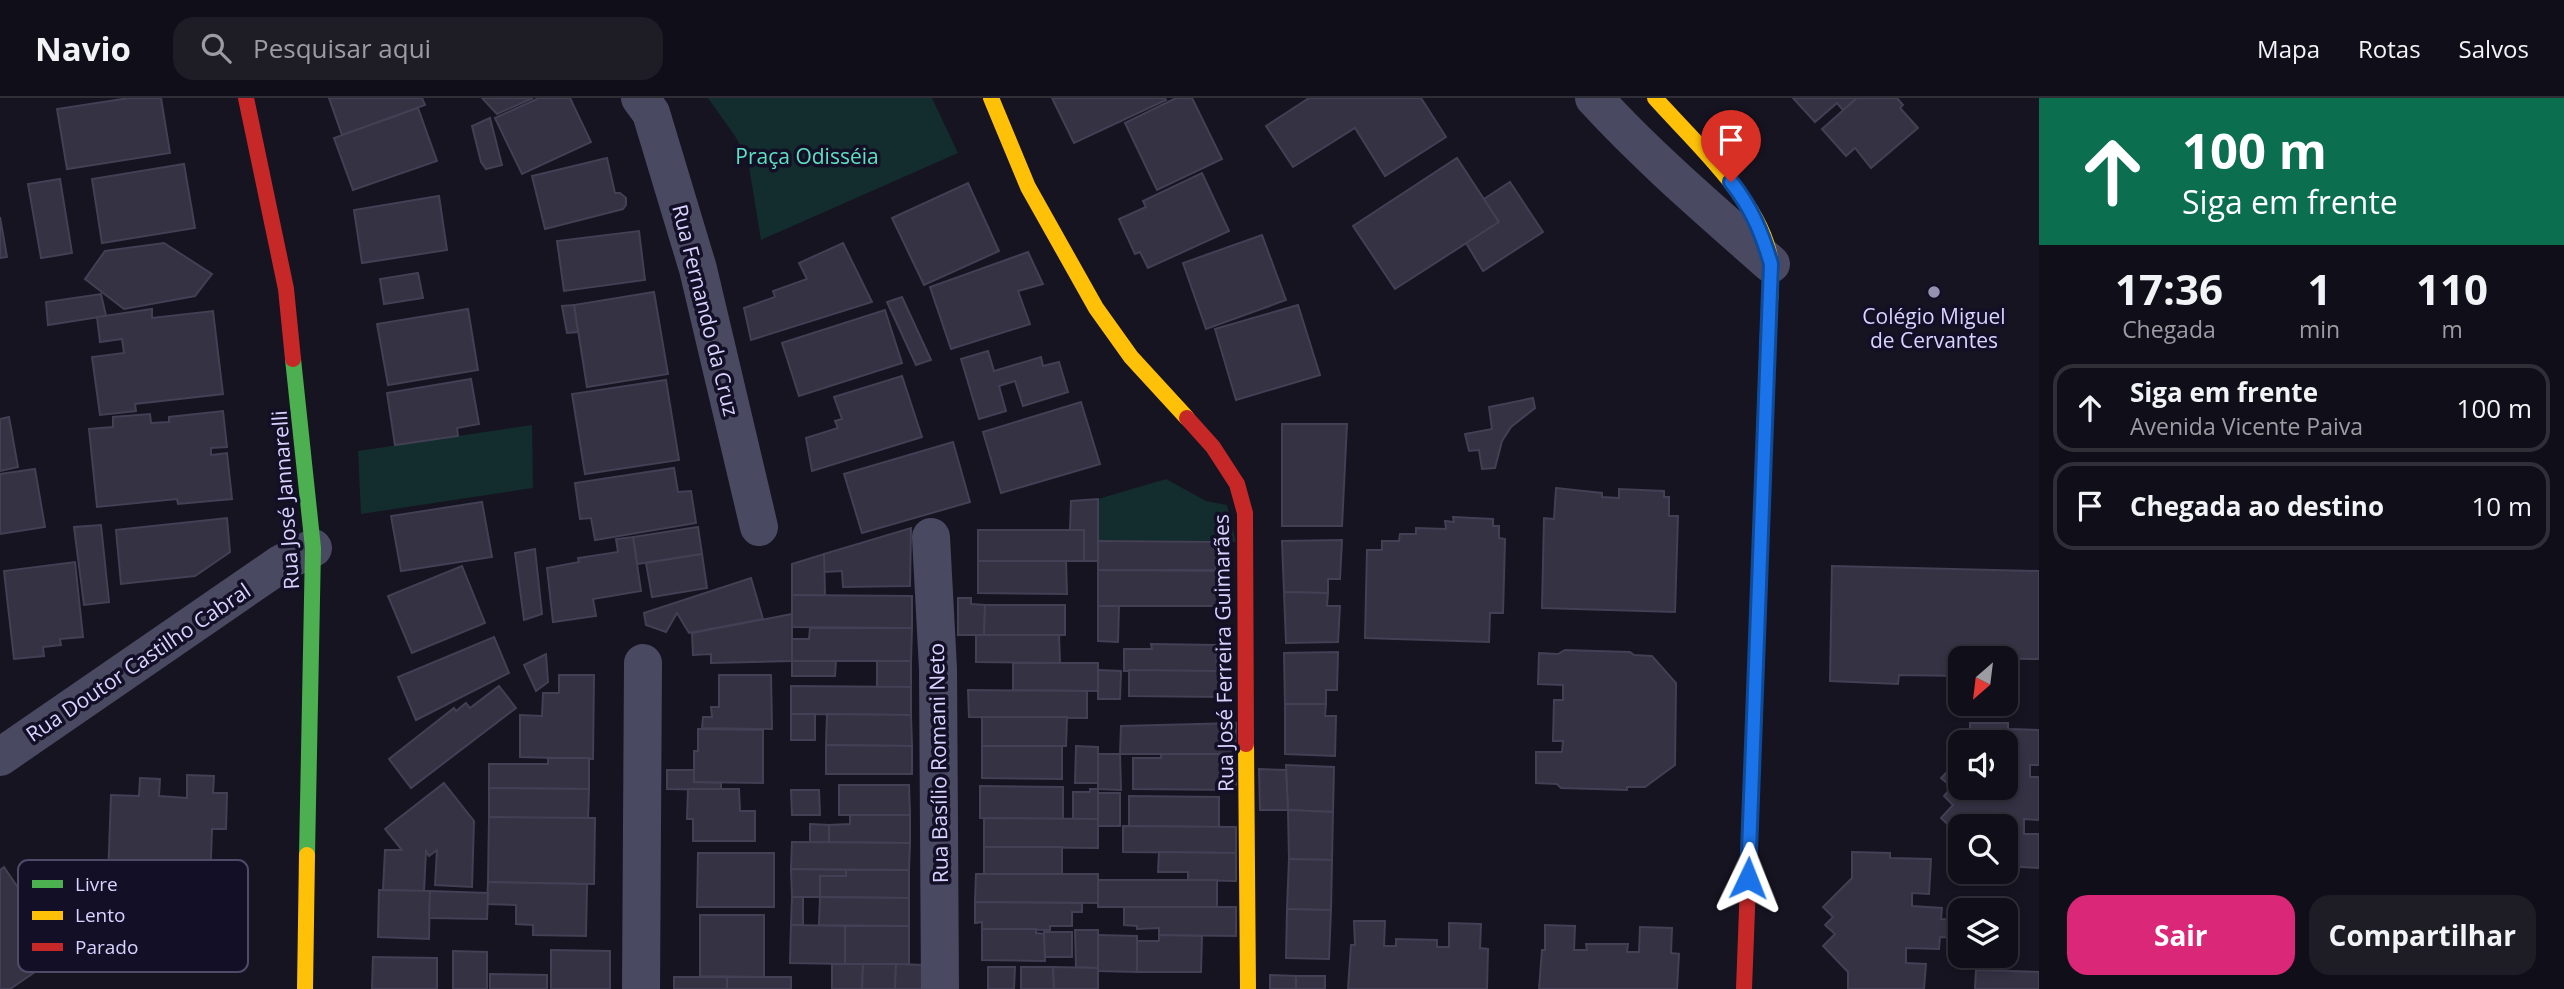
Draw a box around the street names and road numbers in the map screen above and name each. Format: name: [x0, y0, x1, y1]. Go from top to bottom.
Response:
street label: Rua Fernando da Cruz: [666, 201, 746, 419]
street label: Rua José Jannarelli: [265, 409, 305, 591]
street label: Rua José Ferreira Guimarães: [1207, 514, 1239, 792]
street label: Rua Doutor Castilho Cabral: [20, 576, 256, 748]
street label: Rua Basílio Romani Neto: [922, 643, 954, 883]

